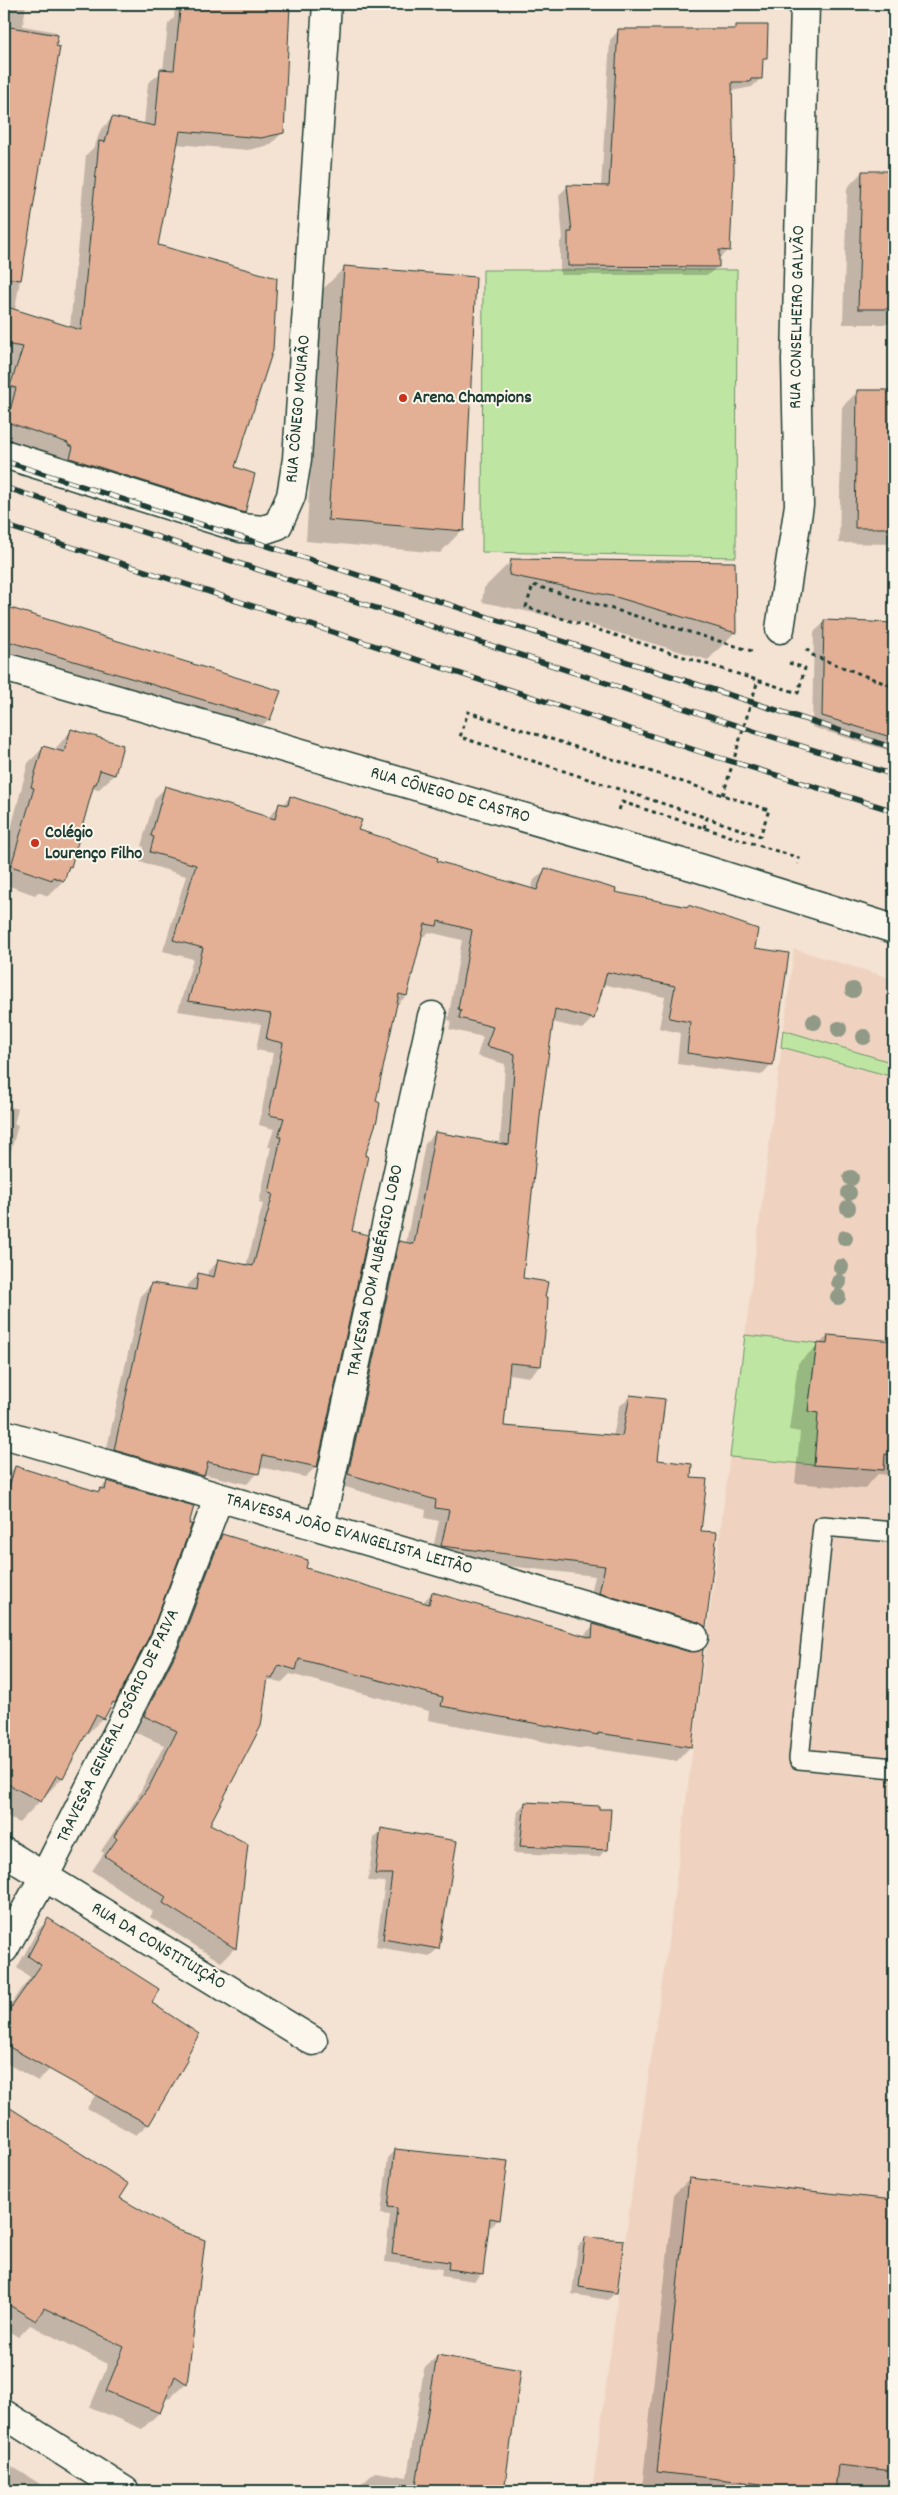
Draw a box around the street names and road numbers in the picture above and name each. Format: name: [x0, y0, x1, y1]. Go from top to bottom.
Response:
street label: RUA CONSELHEIRO GALVÃO: [784, 225, 812, 409]
street label: RUA CÔNEGO MOURÃO: [280, 334, 318, 484]
street label: RUA CÔNEGO DE CASTRO: [367, 761, 533, 831]
street label: TRAVESSA DOM AUBÉRGIO LOBO: [341, 1163, 411, 1379]
street label: TRAVESSA JOÃO EVANGELISTA LEITÃO: [223, 1488, 475, 1582]
street label: TRAVESSA GENERAL OSÓRIO DE PAIVA: [51, 1605, 187, 1847]
street label: RUA DA CONSTITUIÇÃO: [86, 1897, 230, 1997]

